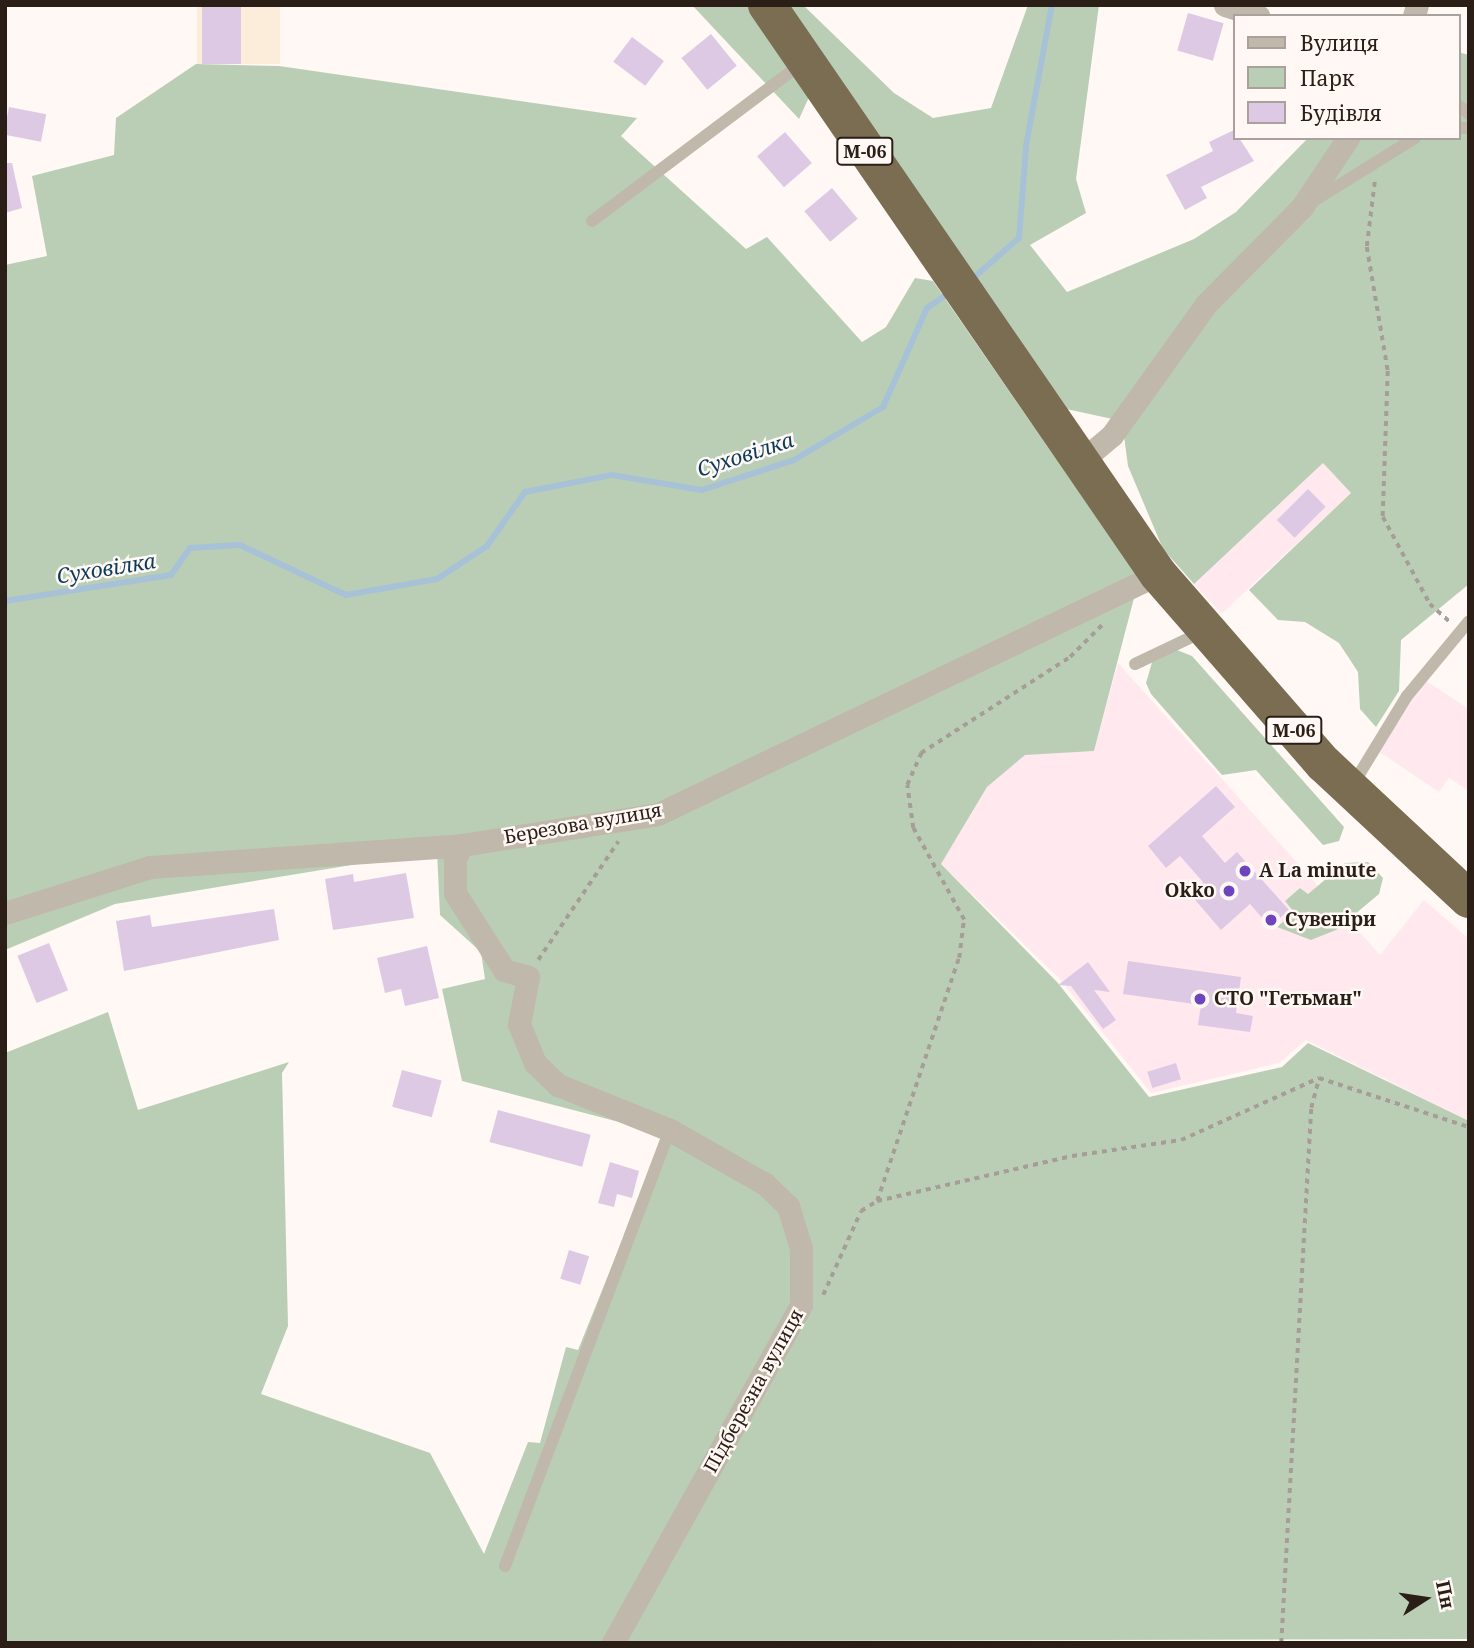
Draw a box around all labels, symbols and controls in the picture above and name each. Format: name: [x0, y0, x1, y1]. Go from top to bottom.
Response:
legend: [1232, 14, 1460, 140]
text: Вулиця: [1300, 29, 1379, 57]
text: Парк: [1300, 64, 1354, 92]
text: Будівля: [1300, 99, 1382, 127]
road number: М-06: [835, 136, 895, 166]
water label: Суховілка: [694, 427, 796, 481]
water label: Суховілка: [55, 548, 157, 588]
road number: М-06: [1264, 716, 1324, 744]
street label: Березова вулиця: [502, 799, 664, 849]
place label: A La minute: [1259, 860, 1376, 882]
marker: A La minute: [1237, 863, 1253, 879]
place label: Okko: [1165, 880, 1215, 902]
marker: Okko: [1221, 883, 1237, 899]
place label: Сувеніри: [1285, 909, 1376, 931]
marker: Сувеніри: [1263, 912, 1279, 928]
place label: СТО "Гетьман": [1214, 988, 1362, 1010]
marker: СТО "Гетьман": [1192, 991, 1208, 1007]
street label: Підберезна вулиця: [700, 1305, 808, 1477]
north arrow: [1390, 1564, 1460, 1634]
text: Пн: [1430, 1578, 1461, 1611]

